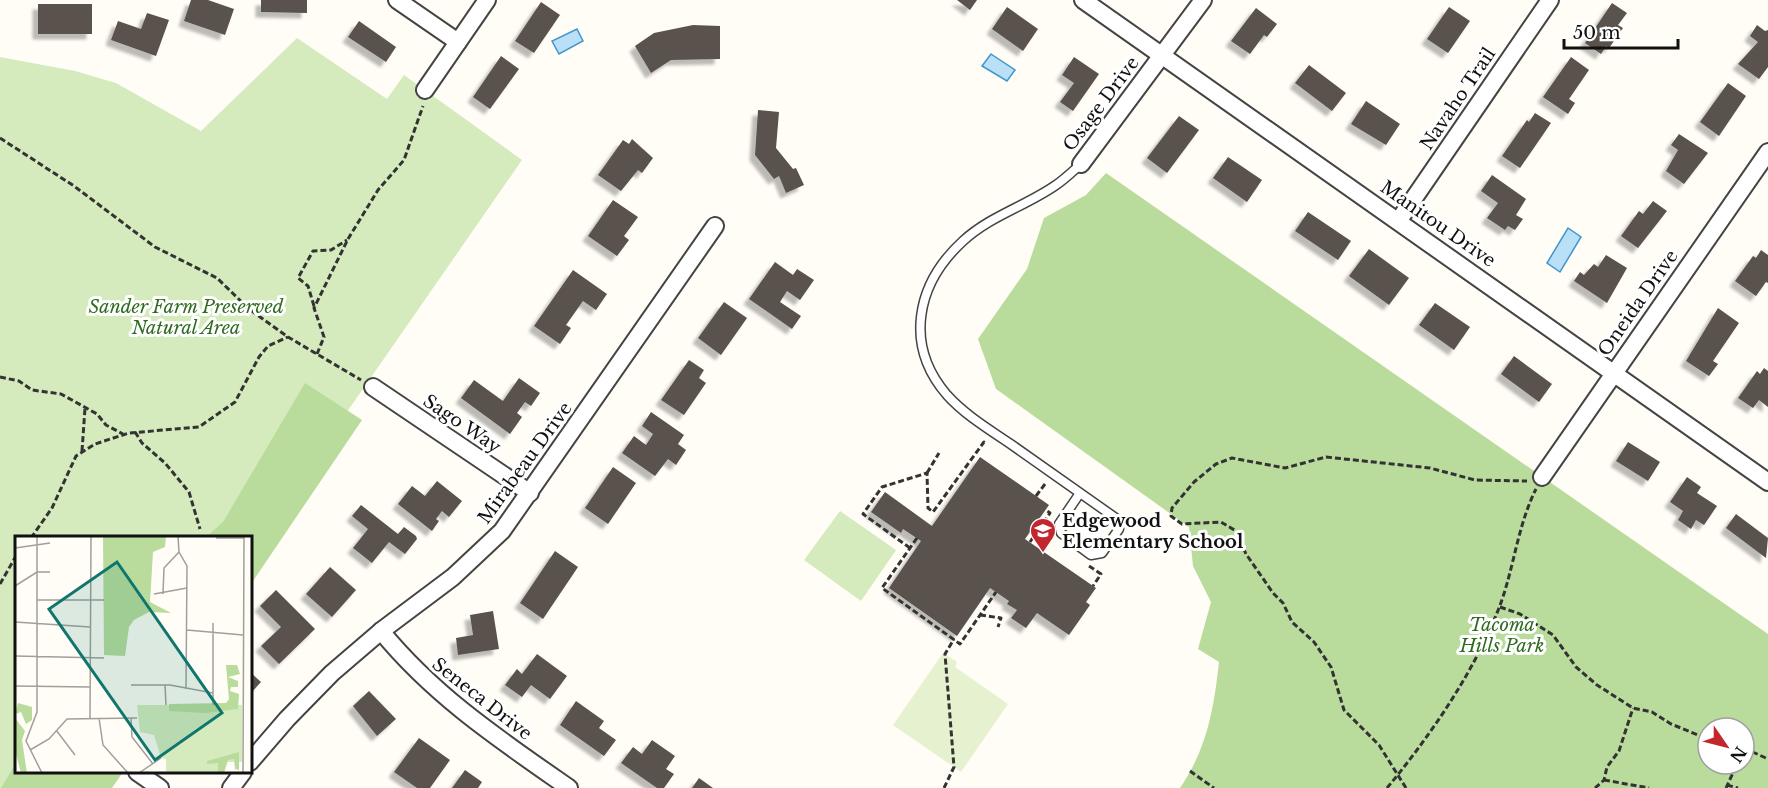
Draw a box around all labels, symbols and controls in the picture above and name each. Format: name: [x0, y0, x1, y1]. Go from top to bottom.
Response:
scale bar: [1564, 12, 1678, 50]
text: 50 m: [1573, 22, 1621, 44]
street label: Navaho Trail: [1416, 44, 1500, 154]
street label: Osage Drive: [1058, 52, 1144, 156]
street label: Manitou Drive: [1376, 176, 1500, 272]
street label: Oneida Drive: [1593, 246, 1683, 360]
park label: Sander Farm Preserved Natural Area: [89, 296, 284, 339]
street label: Sago Way: [419, 390, 506, 458]
street label: Mirabeau Drive: [473, 398, 577, 528]
place label: Edgewood Elementary School: [1062, 510, 1244, 553]
school or university icon: Edgewood Elementary School: [1028, 516, 1058, 554]
inset map: [15, 536, 252, 773]
park label: Tacoma Hills Park: [1459, 614, 1544, 657]
street label: Seneca Drive: [428, 653, 536, 745]
north arrow: [1696, 716, 1756, 776]
text: N: [1726, 743, 1751, 767]

